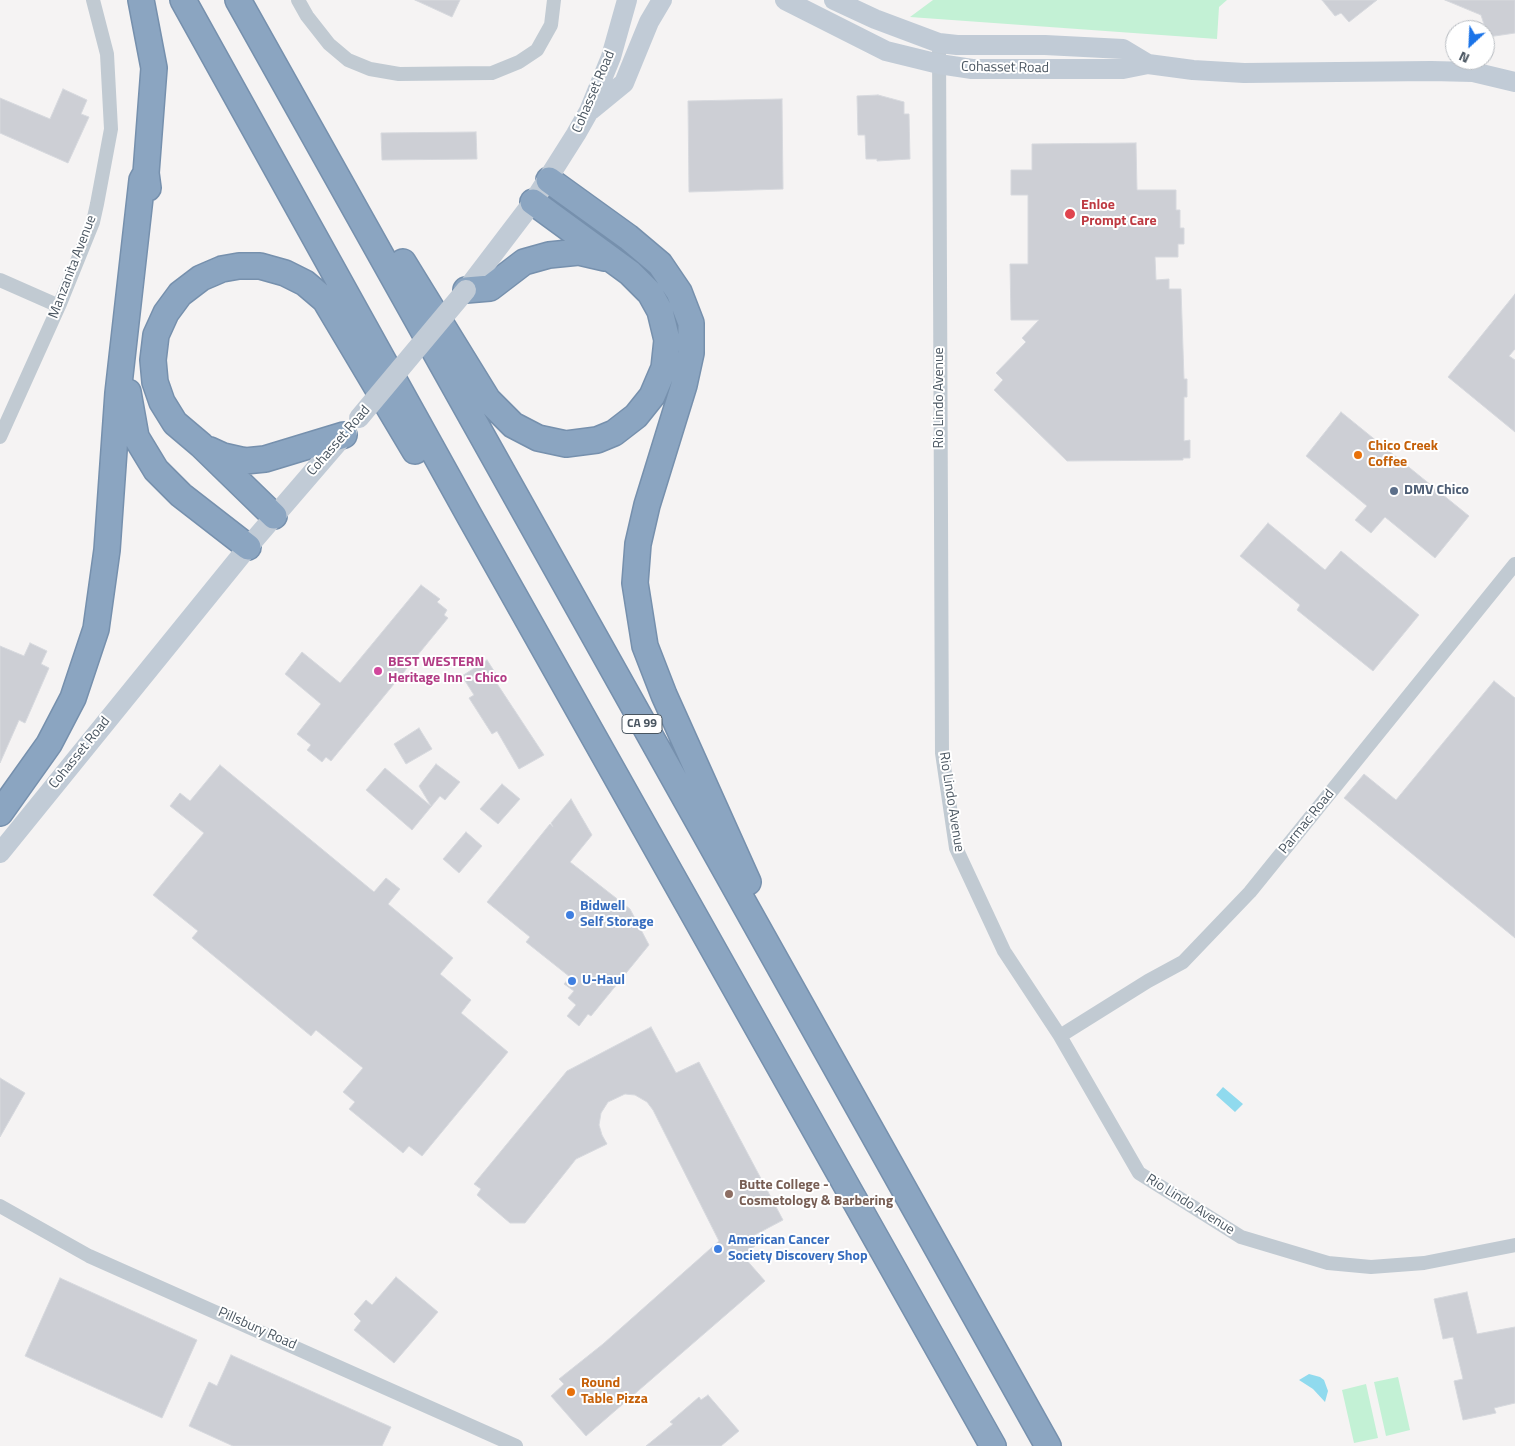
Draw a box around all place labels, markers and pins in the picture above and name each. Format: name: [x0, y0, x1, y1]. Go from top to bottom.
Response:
place label: Enloe Prompt Care: [1081, 198, 1157, 230]
marker: Enloe Prompt Care: [1063, 207, 1077, 221]
place label: Chico Creek Coffee: [1368, 439, 1438, 472]
marker: Chico Creek Coffee: [1352, 449, 1364, 461]
place label: DMV Chico: [1404, 483, 1469, 499]
marker: DMV Chico: [1388, 485, 1400, 497]
place label: BEST WESTERN Heritage Inn - Chico: [388, 655, 507, 688]
marker: BEST WESTERN Heritage Inn - Chico: [372, 665, 384, 677]
place label: Bidwell Self Storage: [580, 899, 654, 932]
marker: Bidwell Self Storage: [564, 909, 576, 921]
place label: U-Haul: [582, 973, 625, 989]
marker: U-Haul: [566, 975, 578, 987]
place label: Butte College - Cosmetology & Barbering: [739, 1178, 893, 1210]
marker: Butte College - Cosmetology & Barbering: [723, 1188, 735, 1200]
place label: American Cancer Society Discovery Shop: [728, 1233, 868, 1266]
marker: American Cancer Society Discovery Shop: [712, 1243, 724, 1255]
place label: Round Table Pizza: [581, 1376, 648, 1408]
marker: Round Table Pizza: [565, 1386, 577, 1398]

